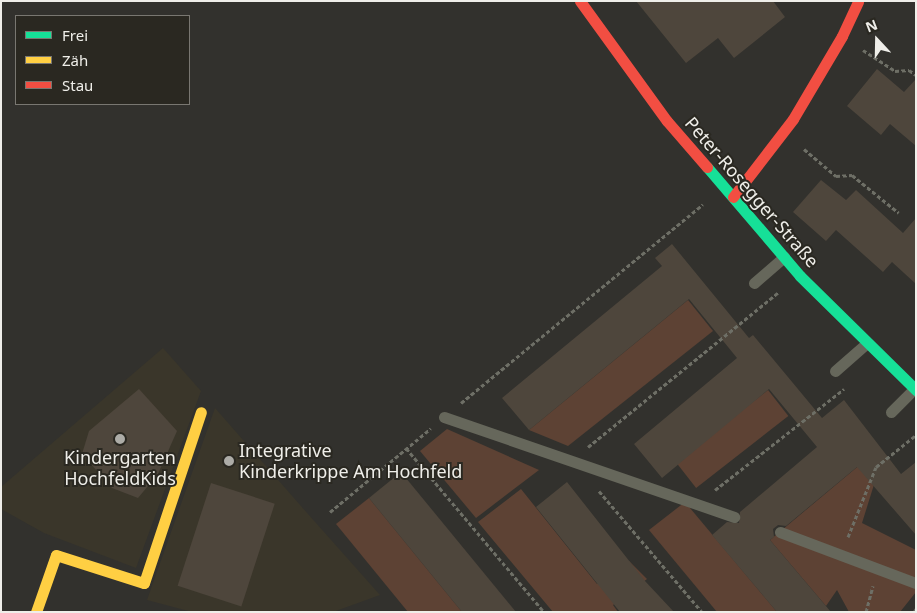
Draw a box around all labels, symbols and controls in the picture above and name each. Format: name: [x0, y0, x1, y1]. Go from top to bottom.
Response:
legend: [15, 15, 190, 105]
north arrow: [852, 15, 902, 65]
text: N: [863, 15, 880, 36]
text: Frei: [62, 25, 88, 45]
text: Zäh: [62, 50, 88, 70]
text: Stau: [62, 75, 93, 95]
street label: Peter-Rosegger-Straße: [681, 112, 823, 272]
marker: Kindergarten HochfeldKids: [114, 433, 126, 445]
place label: Integrative Kinderkrippe Am Hochfeld: [239, 440, 462, 482]
place label: Kindergarten HochfeldKids: [64, 447, 176, 489]
marker: Integrative Kinderkrippe Am Hochfeld: [223, 455, 235, 467]

